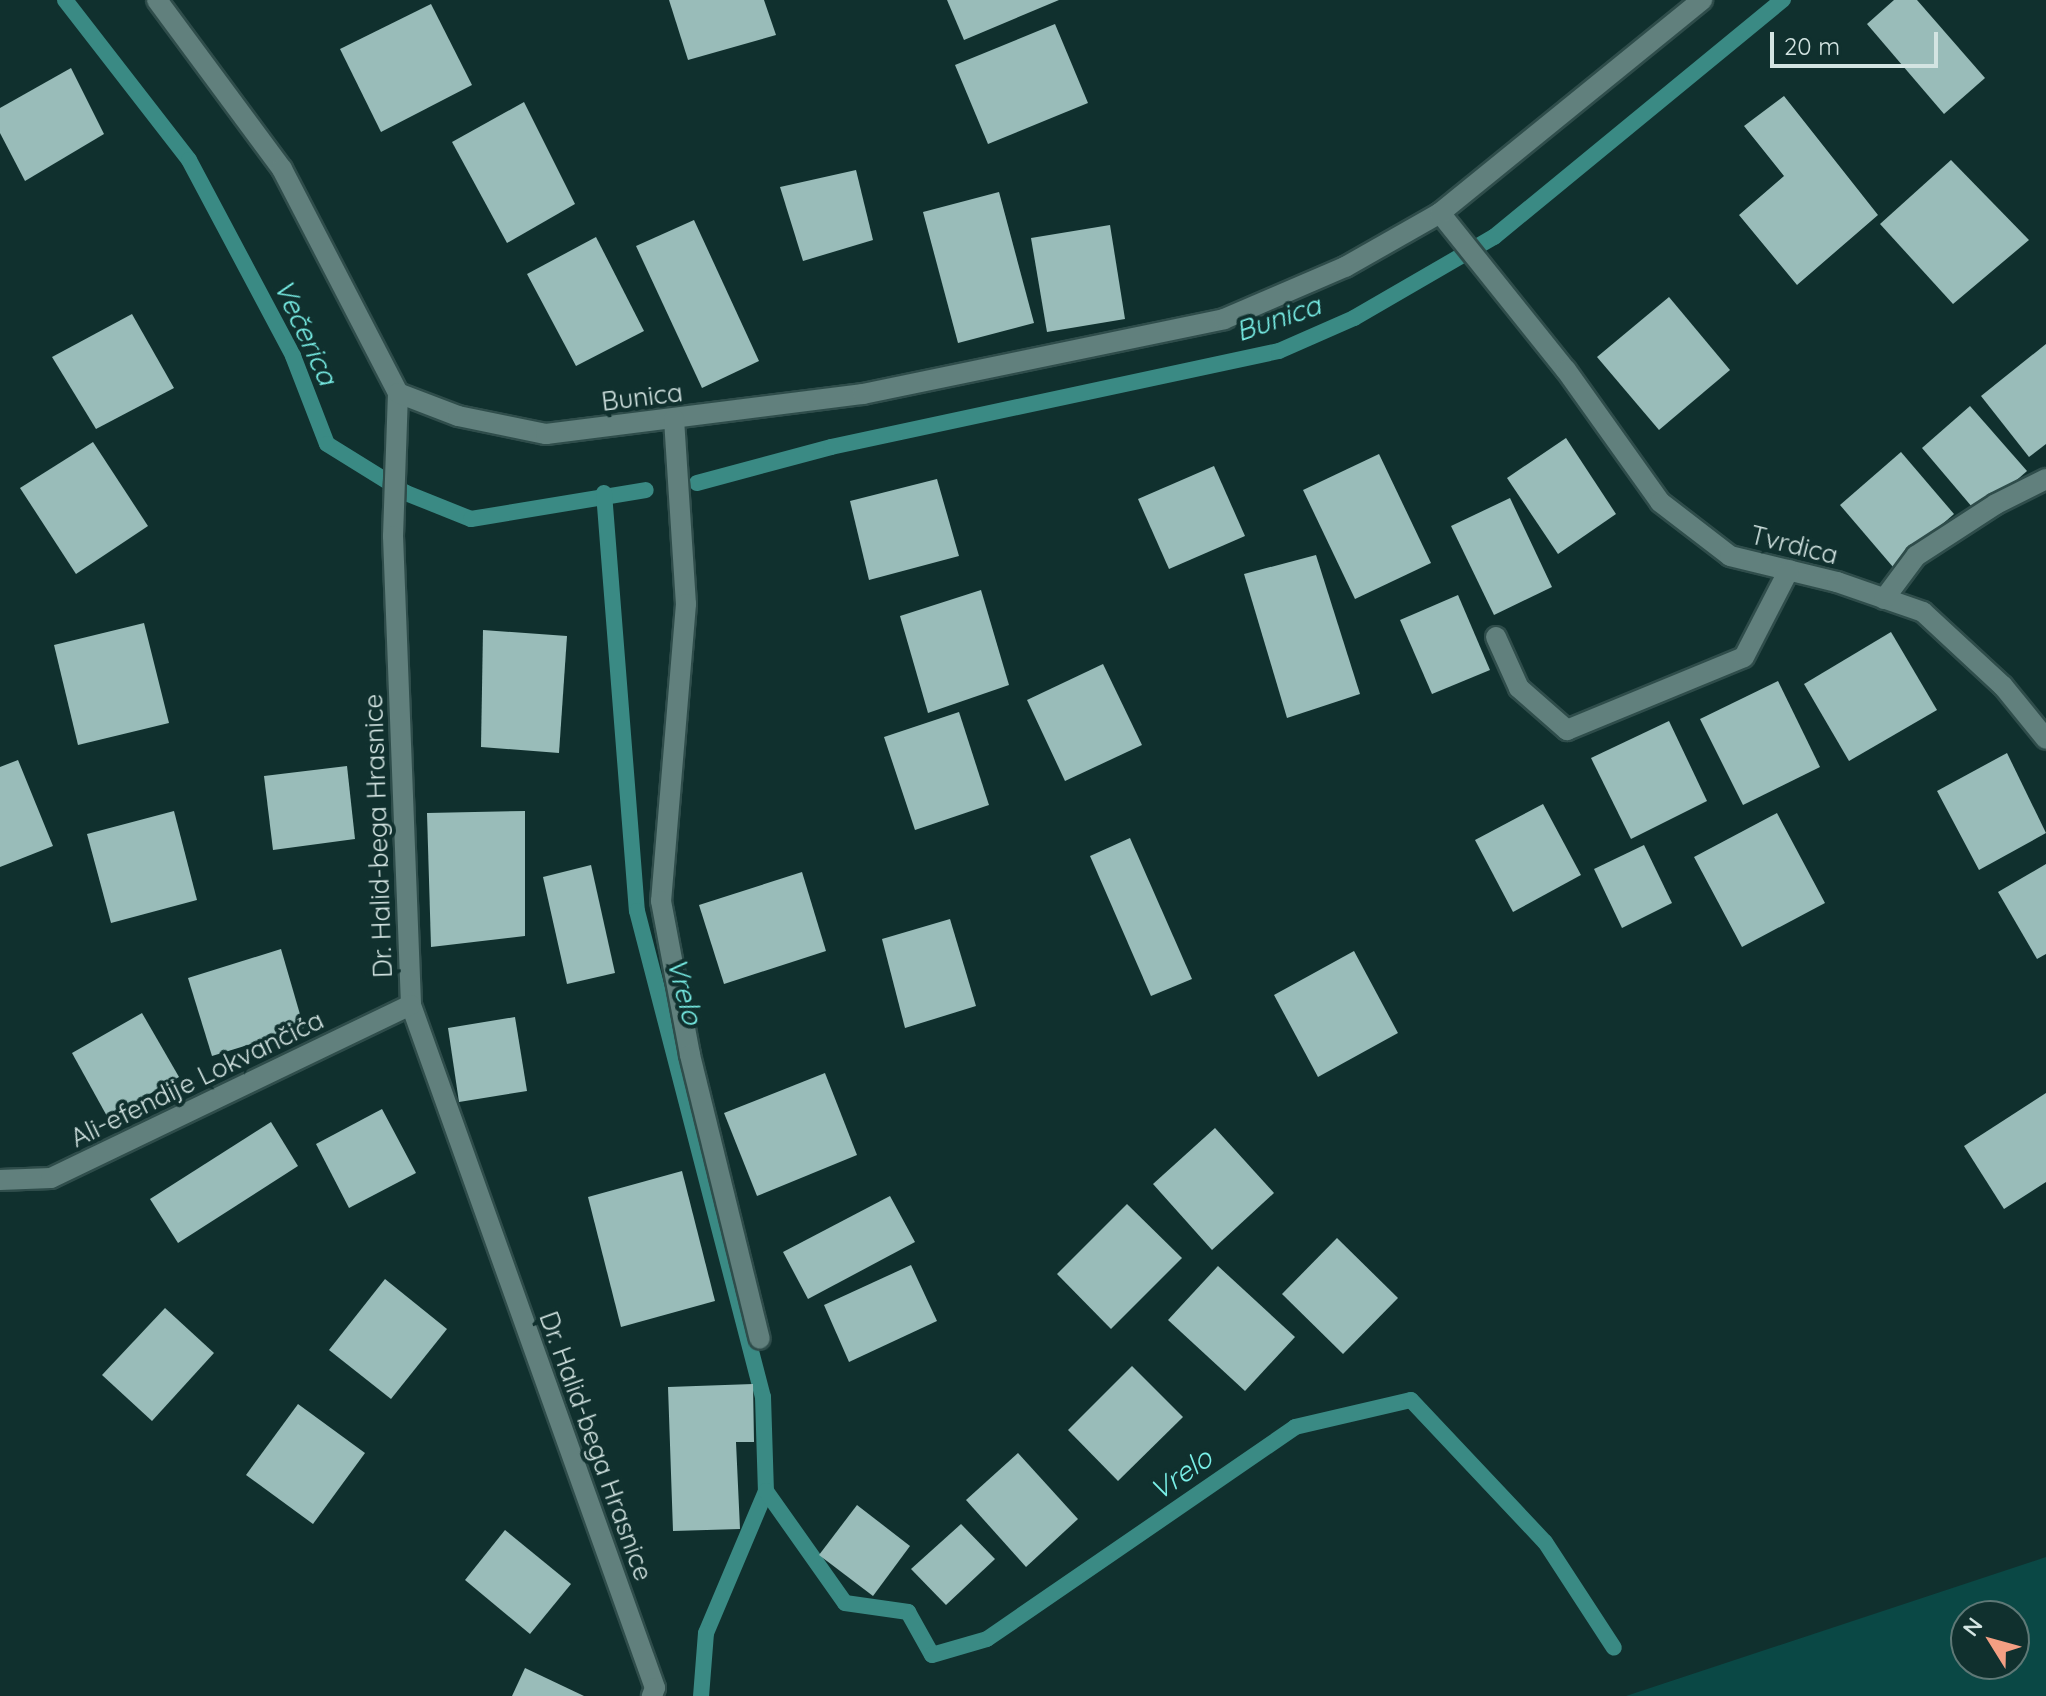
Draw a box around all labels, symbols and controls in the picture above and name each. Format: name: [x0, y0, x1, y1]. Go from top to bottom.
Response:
scale bar: [1774, 16, 1942, 66]
text: 20 m: [1784, 31, 1840, 61]
water label: Večerica: [267, 274, 345, 390]
water label: Bunica: [1231, 288, 1325, 348]
street label: Bunica: [600, 377, 684, 417]
street label: Tvrdica: [1747, 519, 1841, 571]
street label: Dr. Halid-bega Hrasnice: [357, 694, 399, 978]
water label: Vrelo: [660, 954, 710, 1028]
street label: Ali-efendije Lokvančića: [65, 1004, 329, 1154]
street label: Dr. Halid-bega Hrasnice: [533, 1307, 659, 1585]
water label: Vrelo: [1144, 1441, 1218, 1507]
north arrow: [1950, 1600, 2030, 1680]
text: N: [1956, 1612, 1988, 1642]

